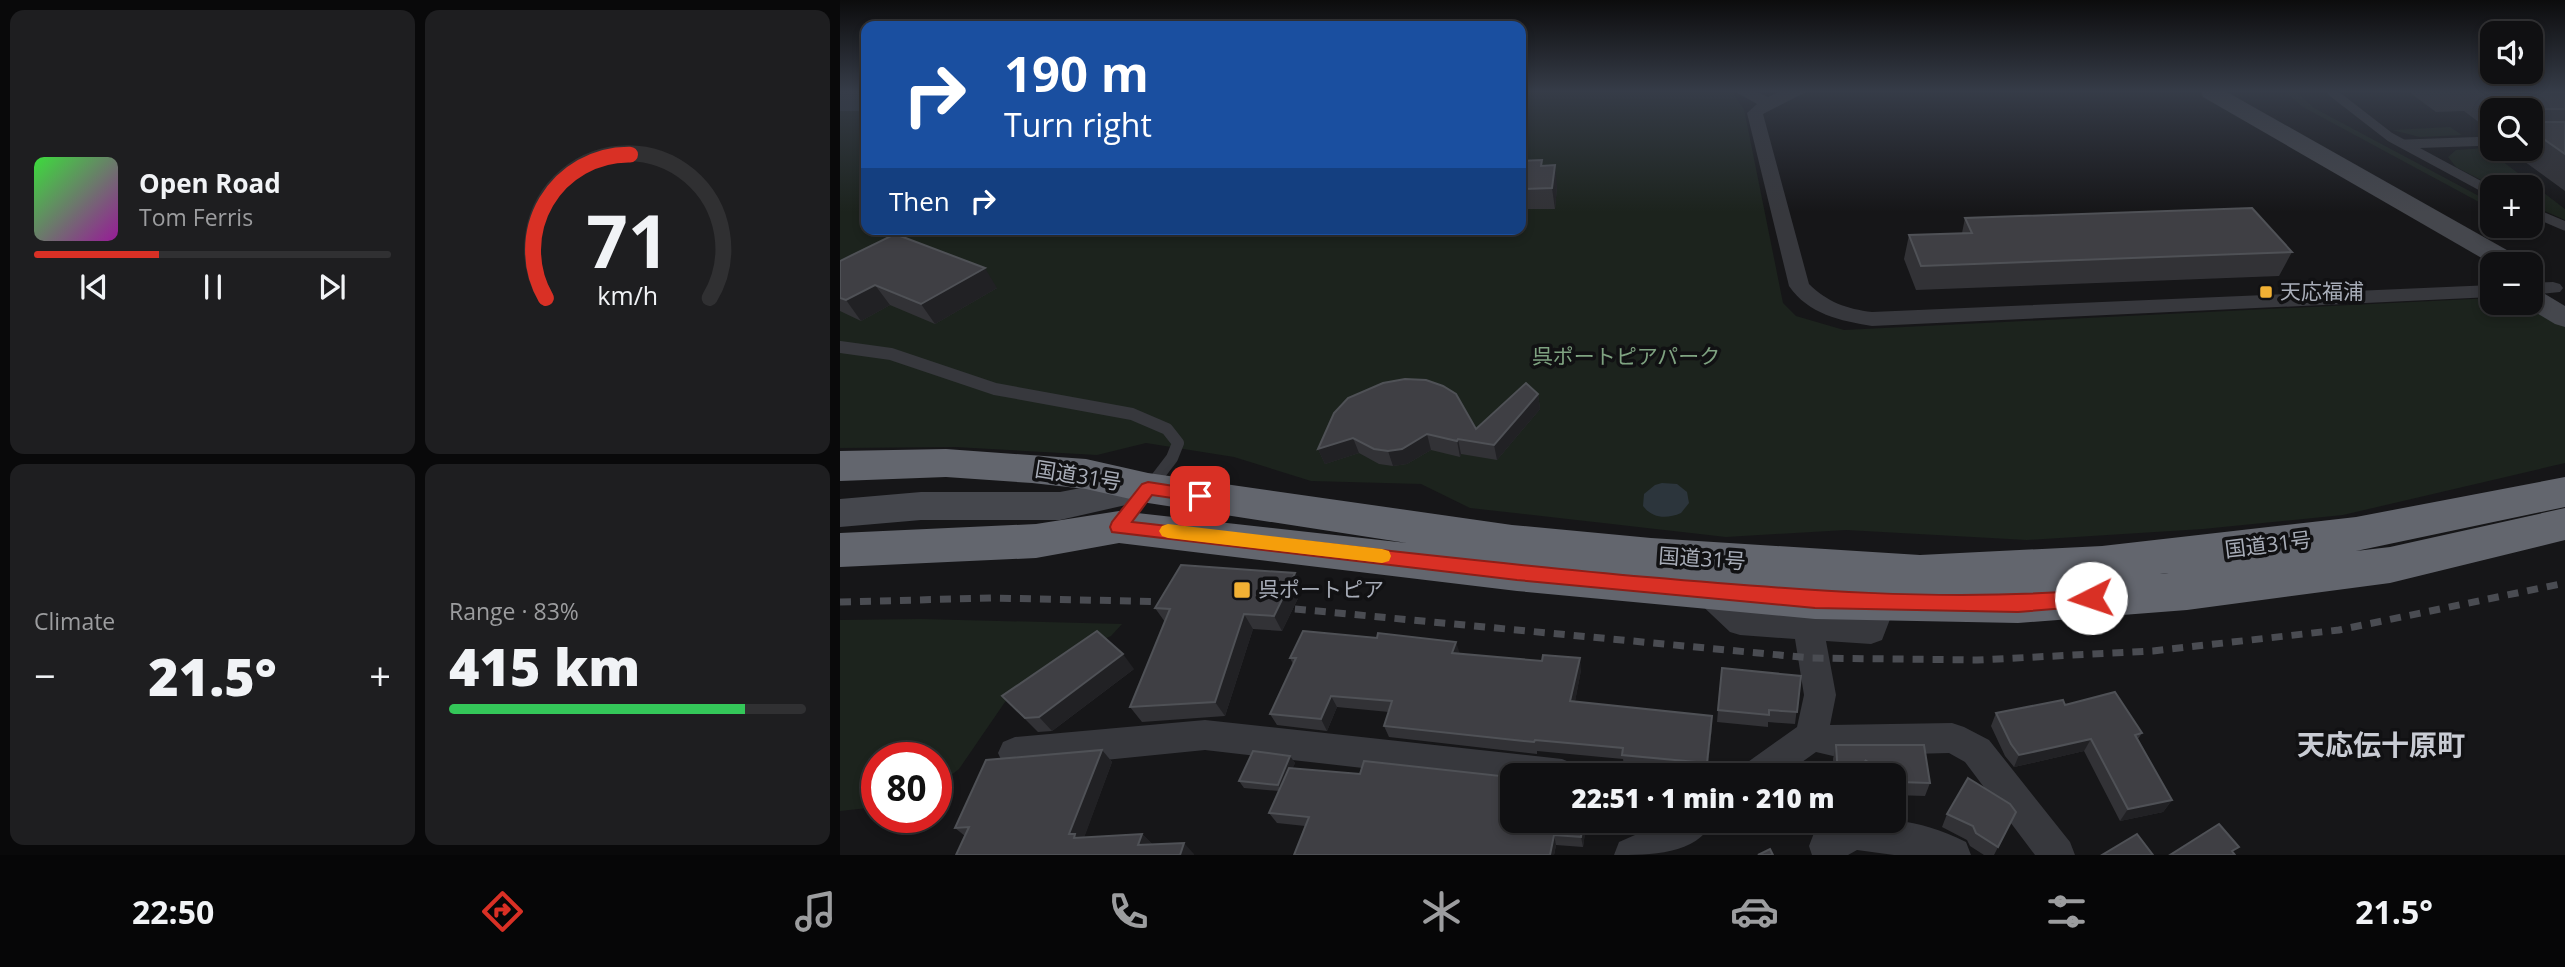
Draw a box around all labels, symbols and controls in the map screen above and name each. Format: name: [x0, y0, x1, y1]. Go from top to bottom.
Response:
map controls: [2480, 21, 2543, 315]
button: sound: [2480, 21, 2543, 84]
text: 190 m: [1004, 40, 1149, 106]
icon: right: [889, 49, 980, 140]
button: search: [2480, 98, 2543, 161]
text: Turn right: [1004, 103, 1152, 146]
text: Open Road: [139, 165, 281, 201]
button: +: [2480, 175, 2543, 238]
icon: right: [964, 182, 1002, 220]
text: Then: [889, 183, 950, 219]
text: 71: [586, 190, 669, 289]
text: Tom Ferris: [139, 201, 253, 233]
button: −: [2480, 252, 2543, 315]
icon: previous: [75, 268, 113, 306]
icon: pause: [194, 268, 232, 306]
icon: next: [313, 268, 351, 306]
place label: 天応福浦: [2280, 277, 2364, 305]
text: km/h: [597, 278, 658, 312]
marker: 天応福浦: [2258, 284, 2274, 300]
park label: 呉ポートピアパーク: [1532, 342, 1720, 370]
street label: 国道31号: [1033, 454, 1123, 496]
pin: [1170, 466, 1230, 526]
icon: arrive: [1181, 477, 1219, 515]
street label: 国道31号: [2223, 525, 2313, 563]
street label: 国道31号: [1658, 541, 1746, 575]
position arrow: [2054, 561, 2128, 635]
place label: 呉ポートピア: [1258, 575, 1384, 603]
marker: 呉ポートピア: [1232, 580, 1252, 600]
text: Range · 83%: [449, 595, 579, 627]
text: Climate: [34, 605, 115, 637]
text: 415 km: [449, 630, 640, 701]
text: 21.5°: [148, 640, 277, 711]
text: −: [34, 649, 56, 701]
text: +: [369, 649, 391, 701]
district label: 天応伝十原町: [2297, 725, 2465, 763]
speed limit sign: 80: [861, 742, 952, 833]
text: 22:51 · 1 min · 210 m: [1572, 780, 1834, 816]
icon: directions: [478, 887, 527, 936]
icon: music: [791, 887, 840, 936]
icon: phone: [1104, 887, 1153, 936]
icon: climate: [1417, 887, 1466, 936]
icon: car: [1730, 887, 1779, 936]
icon: filters: [2042, 887, 2091, 936]
text: 22:50: [132, 890, 214, 933]
text: 21.5°: [2355, 890, 2433, 933]

